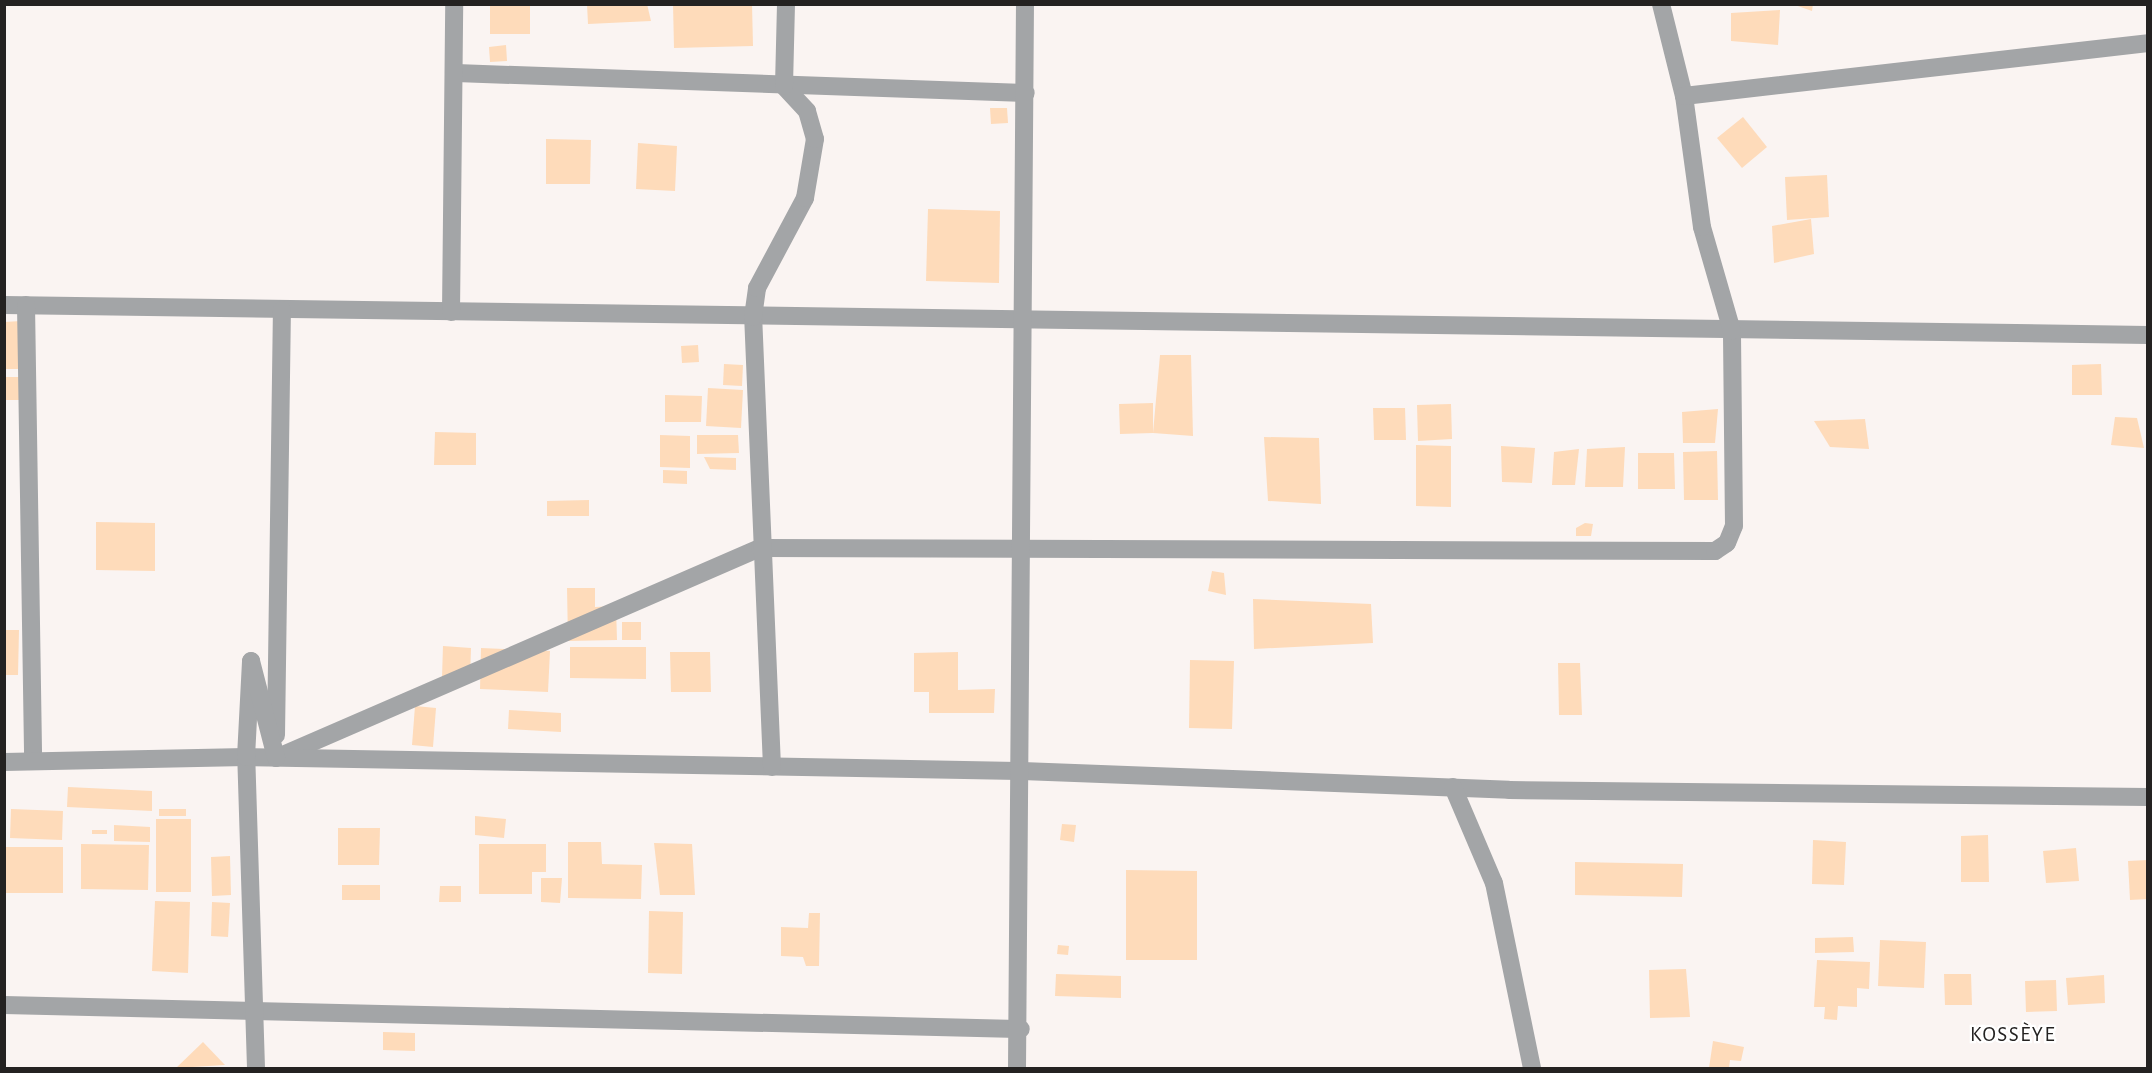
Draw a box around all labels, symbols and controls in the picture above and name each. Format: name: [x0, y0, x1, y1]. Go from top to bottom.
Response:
district label: KOSSÈYE: [1970, 1022, 2056, 1048]

